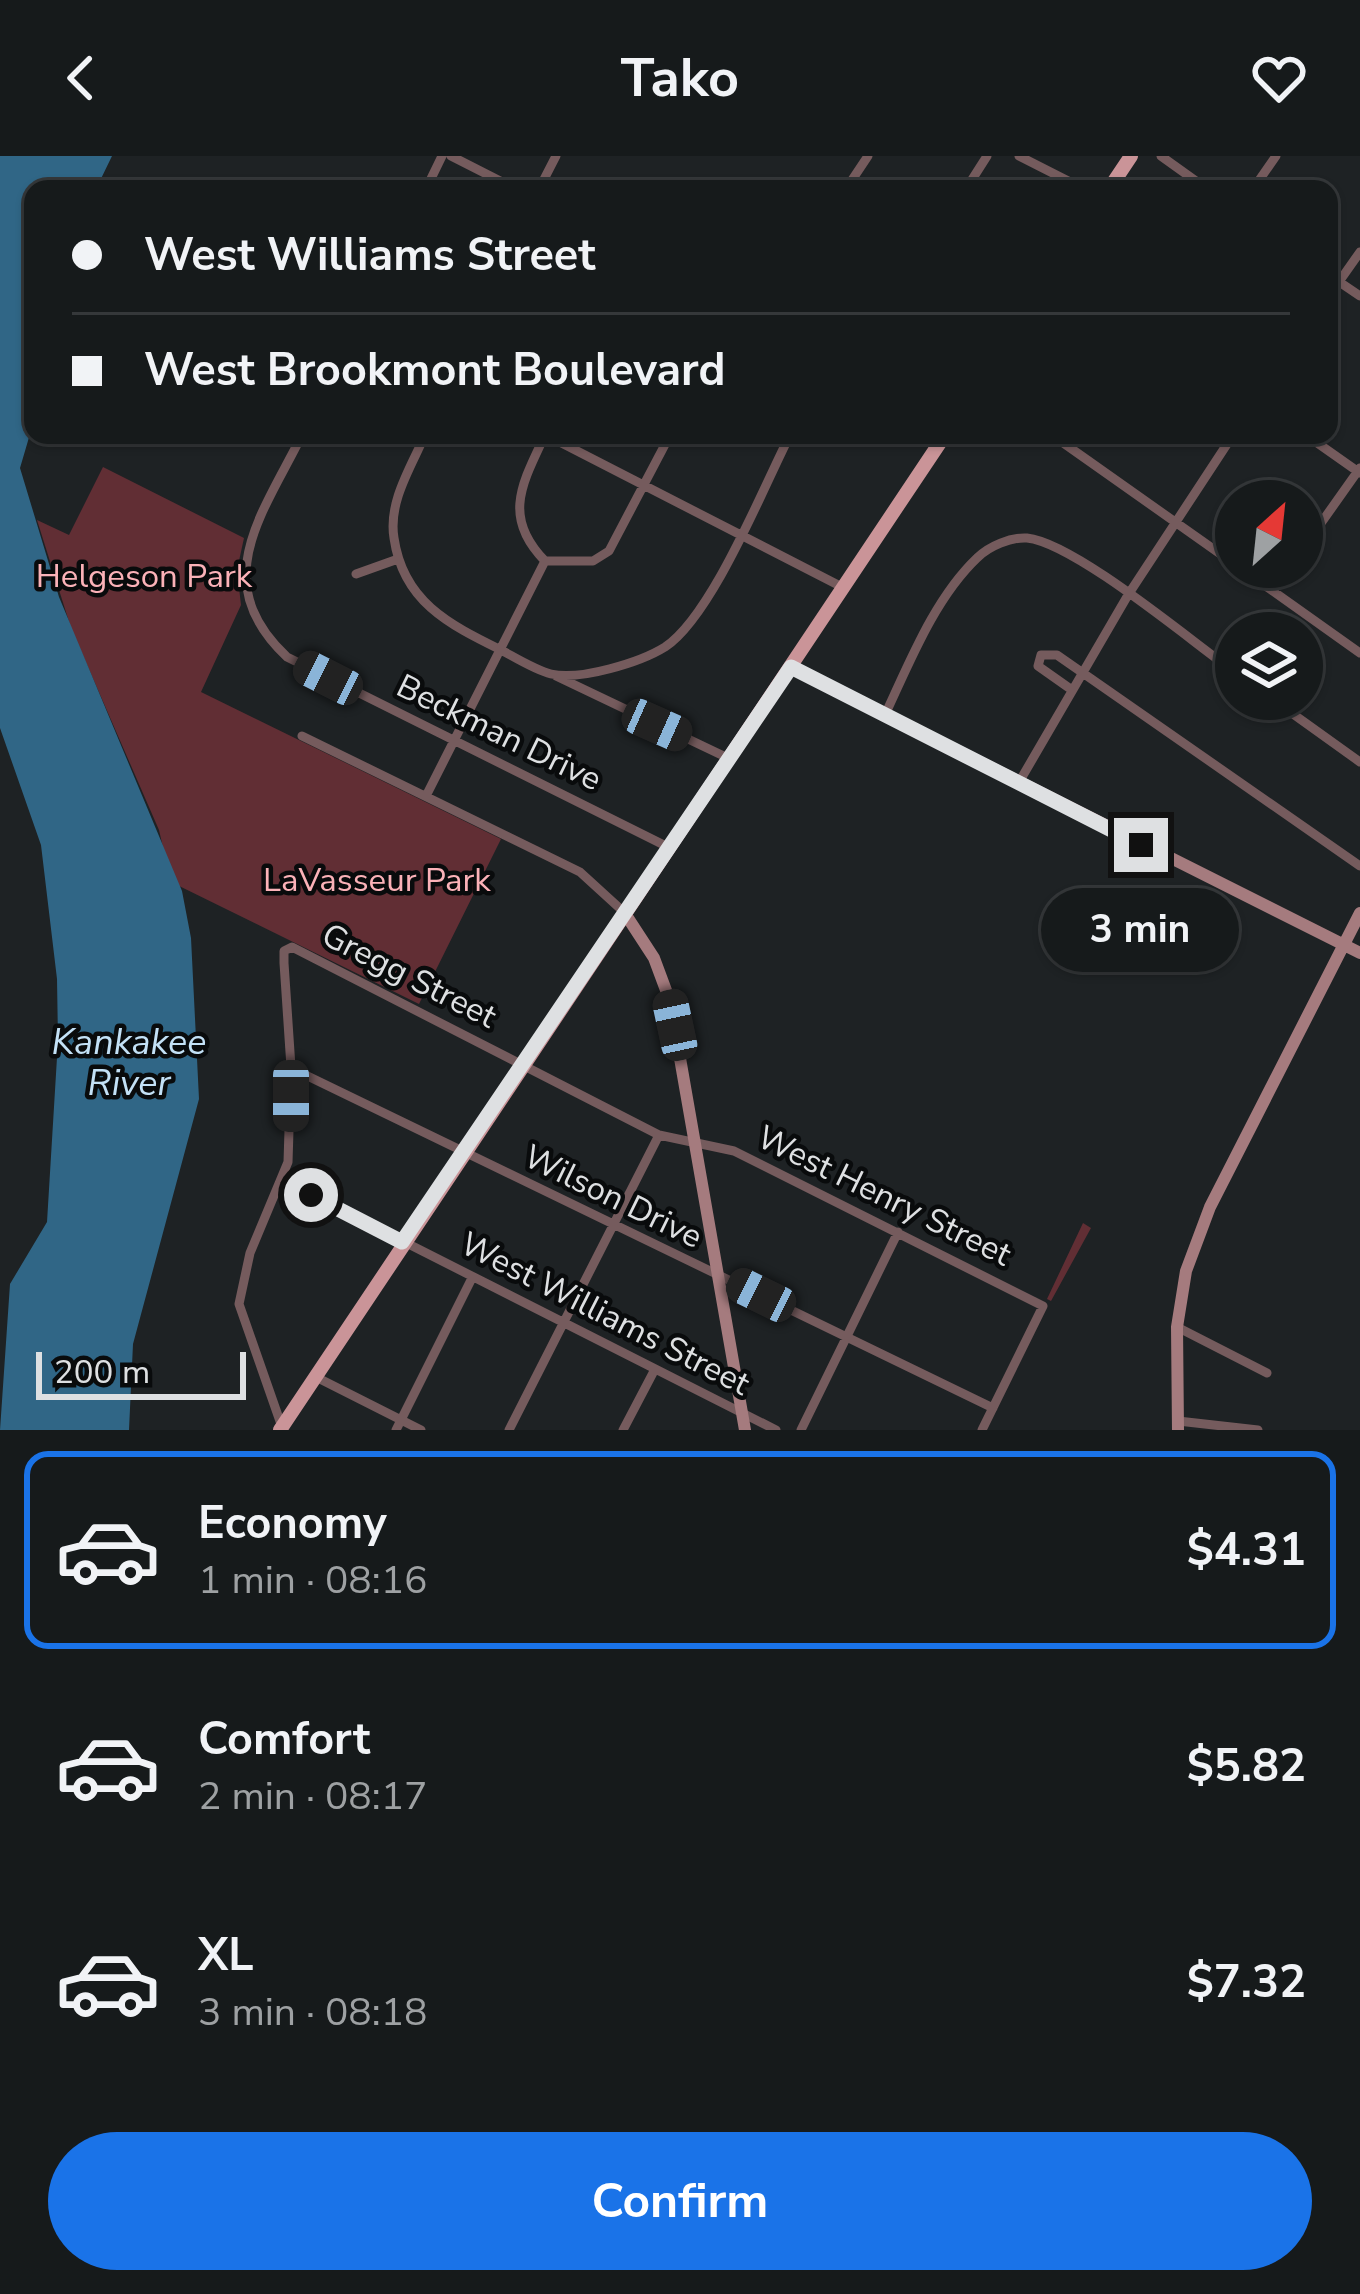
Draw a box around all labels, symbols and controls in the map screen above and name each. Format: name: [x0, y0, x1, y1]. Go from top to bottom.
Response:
text: Tako: [621, 41, 739, 115]
icon: back: [48, 45, 114, 111]
icon: heart: [1246, 45, 1312, 111]
text: West Williams Street: [144, 225, 595, 286]
text: West Brookmont Boulevard: [144, 340, 725, 401]
north arrow: [1215, 480, 1323, 588]
map controls: [1215, 480, 1323, 720]
park label: Helgeson Park: [36, 554, 253, 599]
button: layers: [1215, 612, 1323, 720]
car: [288, 646, 368, 710]
street label: Beckman Drive: [389, 664, 609, 802]
car: [617, 694, 697, 756]
route end: [1114, 818, 1168, 872]
park label: LaVasseur Park: [263, 858, 491, 903]
callout: 3 min: [1042, 887, 1240, 971]
text: 3 min: [1090, 903, 1190, 956]
street label: Gregg Street: [314, 913, 504, 1039]
car: [650, 986, 700, 1064]
water label: Kankakee River: [52, 1018, 206, 1108]
car: [273, 1060, 309, 1132]
street label: West Henry Street: [749, 1115, 1019, 1277]
street label: Wilson Drive: [516, 1134, 710, 1260]
route start: [284, 1168, 338, 1222]
street label: West Williams Street: [453, 1222, 758, 1407]
car: [721, 1263, 801, 1327]
scale bar: [36, 1346, 246, 1399]
text: 200 m: [54, 1350, 150, 1395]
text: Economy: [198, 1493, 387, 1554]
icon: car: [54, 1496, 162, 1604]
text: $4.31: [1187, 1520, 1306, 1581]
text: 1 min · 08:16: [198, 1554, 427, 1607]
text: Comfort: [198, 1709, 370, 1770]
icon: car: [54, 1712, 162, 1820]
text: $5.82: [1187, 1736, 1306, 1797]
text: 2 min · 08:17: [198, 1770, 427, 1823]
text: XL: [198, 1925, 254, 1986]
icon: car: [54, 1928, 162, 2036]
text: $7.32: [1187, 1952, 1306, 2013]
text: 3 min · 08:18: [198, 1986, 427, 2039]
button: Confirm: [48, 2132, 1312, 2270]

